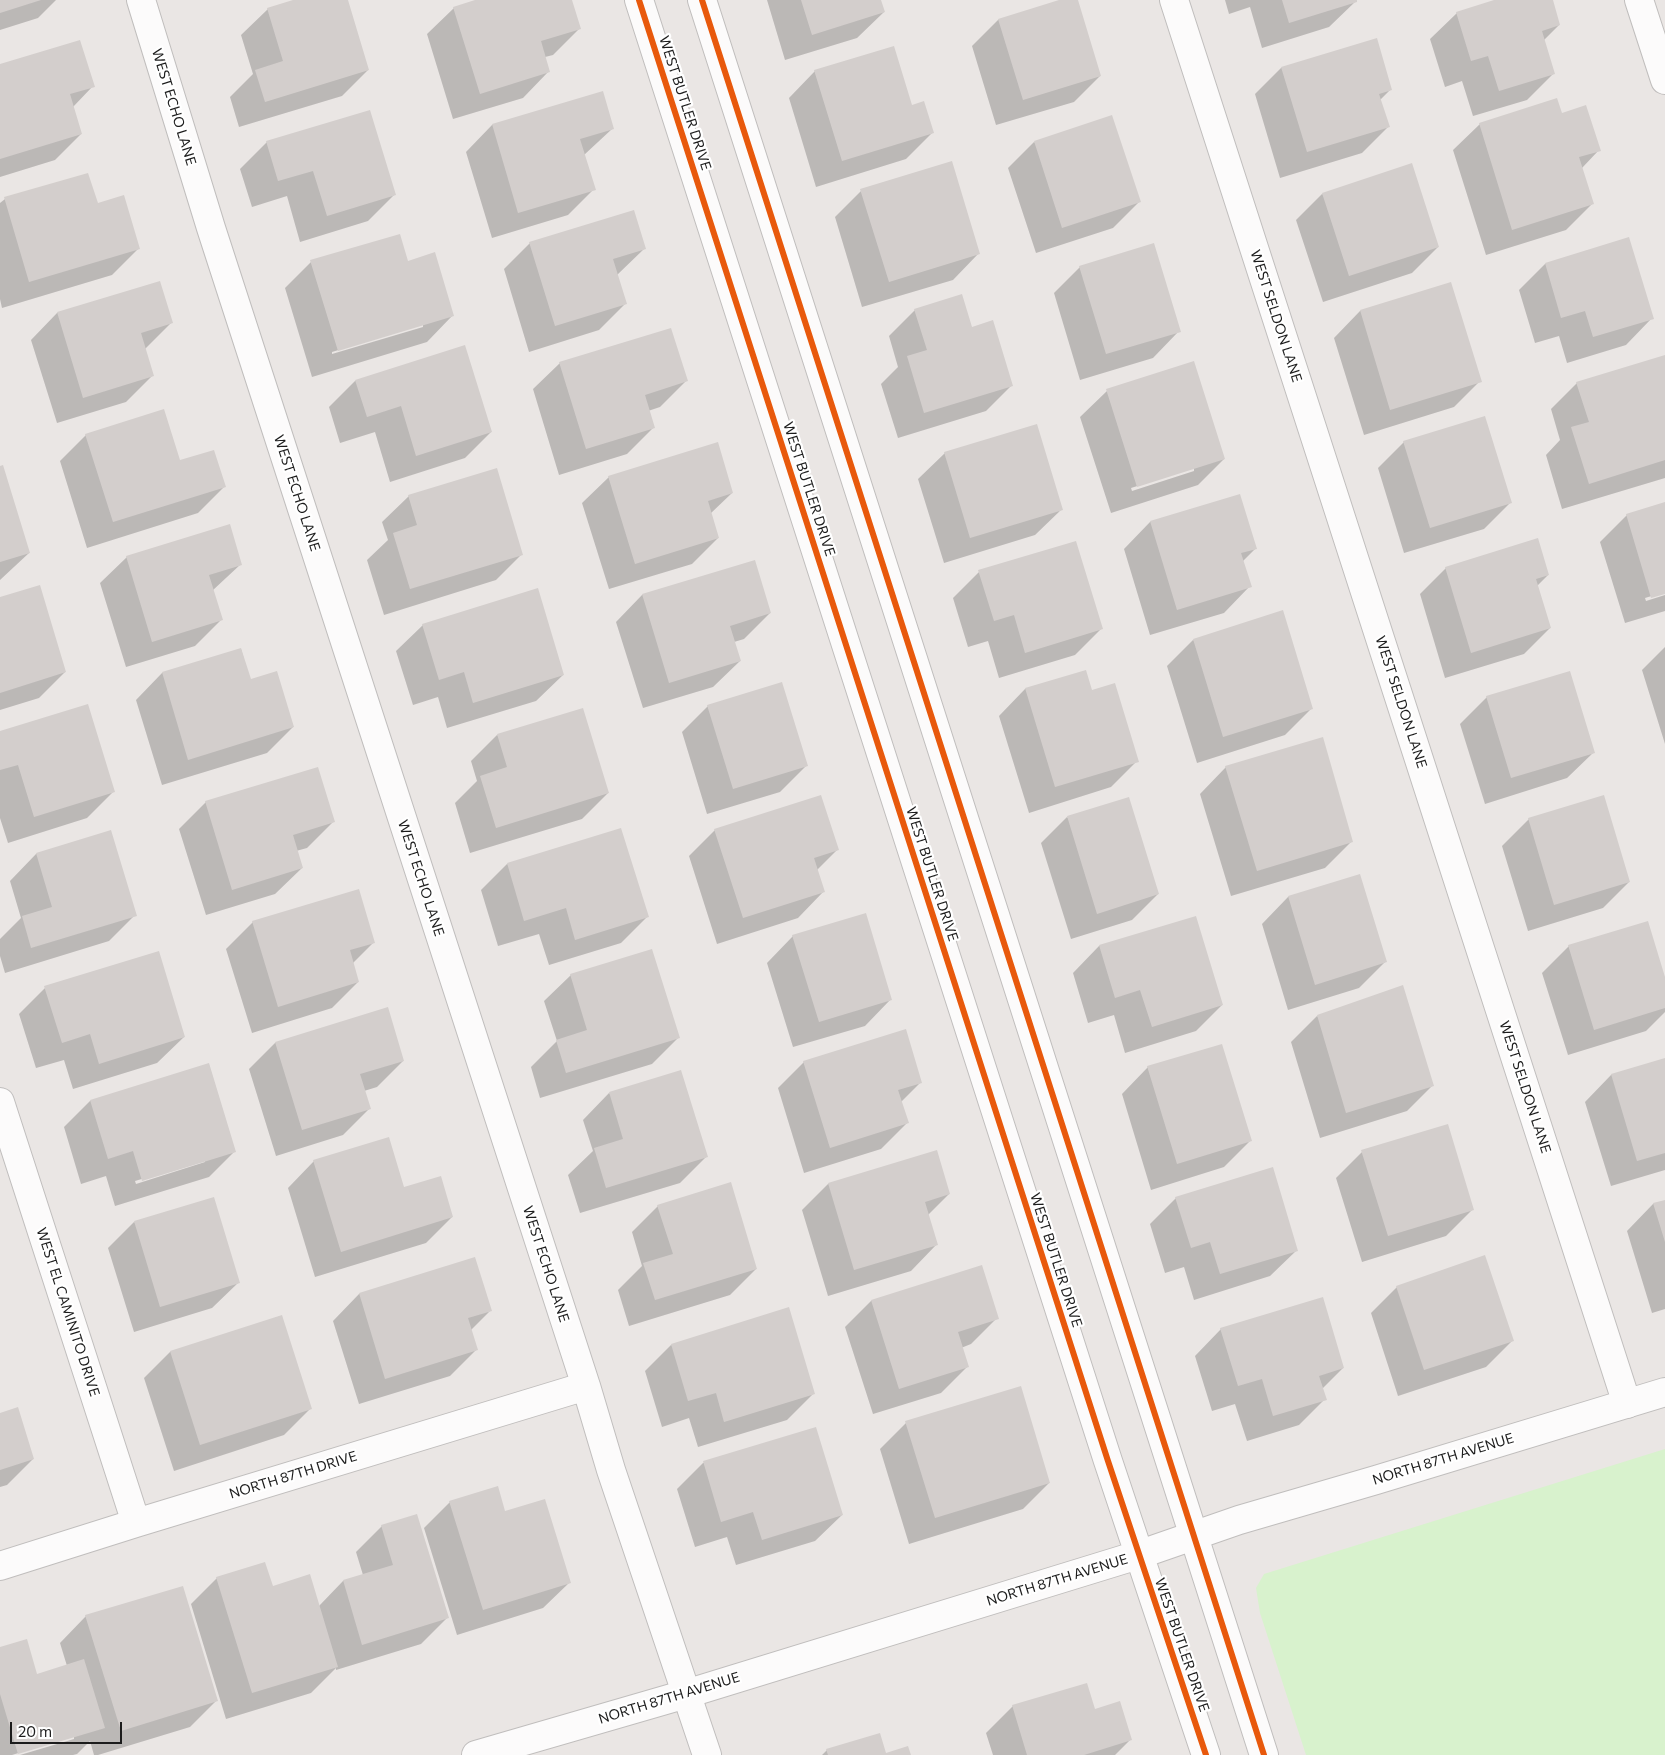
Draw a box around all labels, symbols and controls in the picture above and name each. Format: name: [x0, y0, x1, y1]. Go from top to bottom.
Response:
street label: WEST BUTLER DRIVE: [655, 34, 715, 172]
street label: WEST ECHO LANE: [148, 47, 200, 167]
street label: WEST SELDON LANE: [1247, 248, 1305, 384]
street label: WEST BUTLER DRIVE: [779, 420, 839, 558]
street label: WEST ECHO LANE: [270, 433, 324, 553]
street label: WEST SELDON LANE: [1372, 634, 1430, 770]
street label: WEST BUTLER DRIVE: [902, 805, 962, 943]
street label: WEST ECHO LANE: [394, 818, 448, 938]
street label: WEST SELDON LANE: [1496, 1019, 1554, 1155]
street label: WEST BUTLER DRIVE: [1026, 1191, 1086, 1329]
street label: WEST ECHO LANE: [519, 1204, 573, 1324]
street label: WEST EL CAMINITO DRIVE: [33, 1225, 103, 1399]
street label: NORTH 87TH AVENUE: [1370, 1429, 1516, 1489]
street label: NORTH 87TH DRIVE: [227, 1448, 359, 1502]
street label: NORTH 87TH AVENUE: [984, 1550, 1130, 1610]
street label: WEST BUTLER DRIVE: [1151, 1576, 1213, 1714]
street label: NORTH 87TH AVENUE: [596, 1668, 742, 1728]
scale bar: [12, 1712, 125, 1744]
text: 20 m: [18, 1722, 52, 1740]

